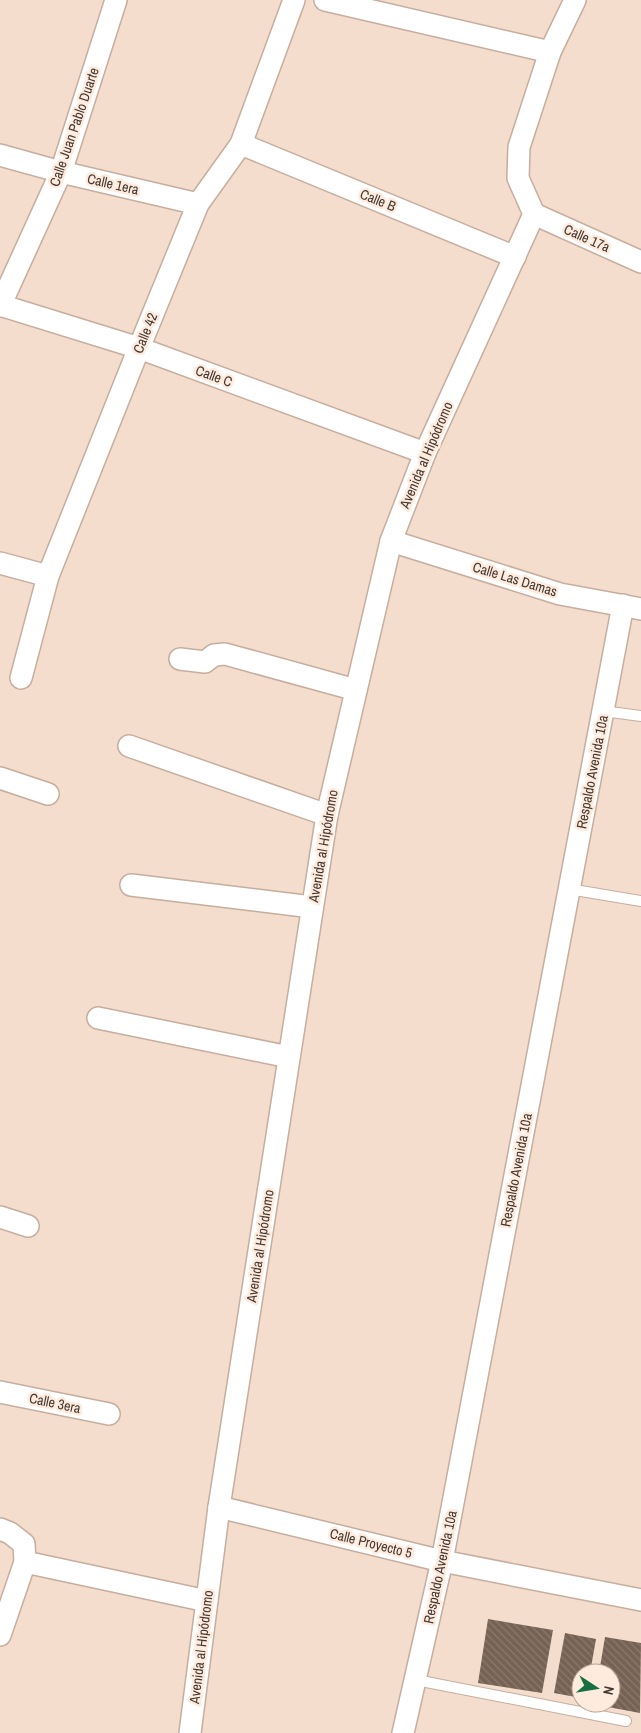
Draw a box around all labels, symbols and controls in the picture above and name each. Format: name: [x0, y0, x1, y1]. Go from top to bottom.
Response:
street label: Calle Juan Pablo Duarte: [45, 65, 103, 189]
street label: Calle 1era: [85, 169, 141, 199]
street label: Calle B: [357, 185, 399, 215]
street label: Calle 17a: [561, 220, 613, 256]
street label: Calle 42: [129, 310, 161, 356]
street label: Calle C: [193, 361, 235, 391]
street label: Avenida al Hipódromo: [395, 399, 457, 512]
street label: Calle Las Damas: [471, 558, 560, 600]
street label: Respaldo Avenida 10a: [572, 713, 612, 830]
street label: Avenida al Hipódromo: [304, 788, 342, 905]
street label: Respaldo Avenida 10a: [496, 1111, 536, 1228]
street label: Avenida al Hipódromo: [242, 1188, 278, 1305]
street label: Calle 3era: [28, 1389, 83, 1417]
street label: Respaldo Avenida 10a: [419, 1508, 461, 1625]
street label: Calle Proyecto 5: [328, 1524, 414, 1562]
street label: Avenida al Hipódromo: [185, 1589, 217, 1706]
north arrow: [571, 1663, 621, 1713]
text: N: [599, 1685, 618, 1697]

